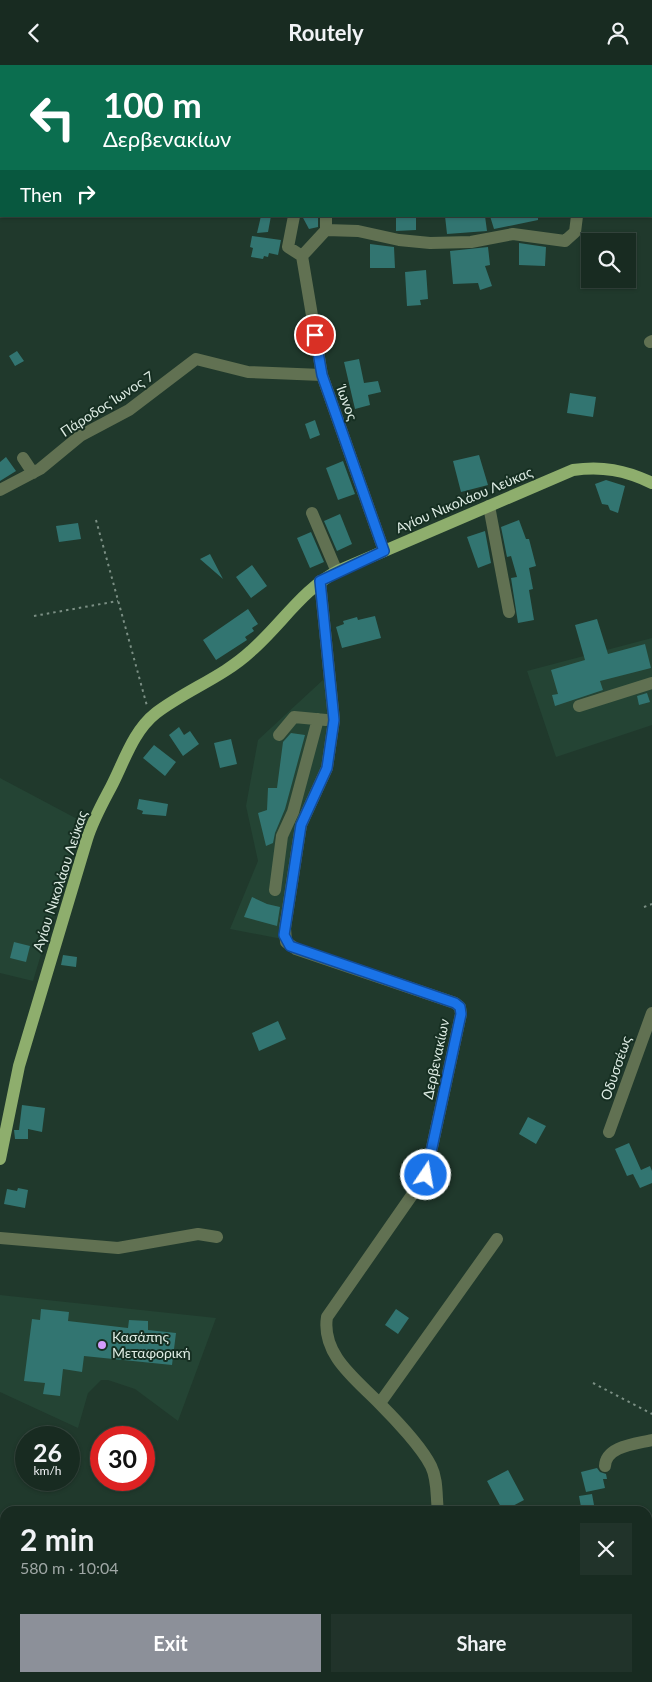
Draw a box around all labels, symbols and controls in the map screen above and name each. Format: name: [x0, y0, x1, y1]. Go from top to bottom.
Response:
icon: back: [20, 19, 48, 47]
text: Routely: [288, 19, 364, 46]
icon: person: [604, 19, 632, 47]
text: 100 m: [103, 83, 202, 125]
icon: left: [20, 85, 85, 150]
text: Δερβενακίων: [103, 125, 231, 152]
icon: right: [72, 180, 100, 208]
text: Then: [20, 183, 62, 206]
map controls: [581, 233, 636, 288]
button: search: [581, 233, 636, 288]
pin: [294, 314, 336, 356]
icon: arrive: [301, 321, 329, 349]
street label: Πάροδος Ίωνος 7: [57, 367, 157, 440]
street label: Ίωνος: [333, 381, 362, 423]
street label: Αγίου Νικολάου Λεύκας: [393, 463, 535, 536]
street label: Αγίου Νικολάου Λεύκας: [29, 808, 91, 954]
street label: Δερβενακίων: [419, 1017, 452, 1101]
street label: Οδυσσέως: [597, 1033, 635, 1102]
position arrow: [399, 1148, 451, 1200]
place label: Κασάπης Μεταφορική: [112, 1328, 191, 1361]
marker: Κασάπης Μεταφορική: [96, 1339, 108, 1351]
speed limit sign: 30: [90, 1426, 155, 1491]
text: 26: [33, 1437, 62, 1467]
text: km/h: [33, 1463, 62, 1478]
text: 2 min: [20, 1521, 94, 1557]
button: close: [580, 1523, 632, 1575]
text: 580 m · 10:04: [20, 1558, 119, 1577]
button: Exit: [20, 1614, 321, 1672]
button: Share: [331, 1614, 632, 1672]

